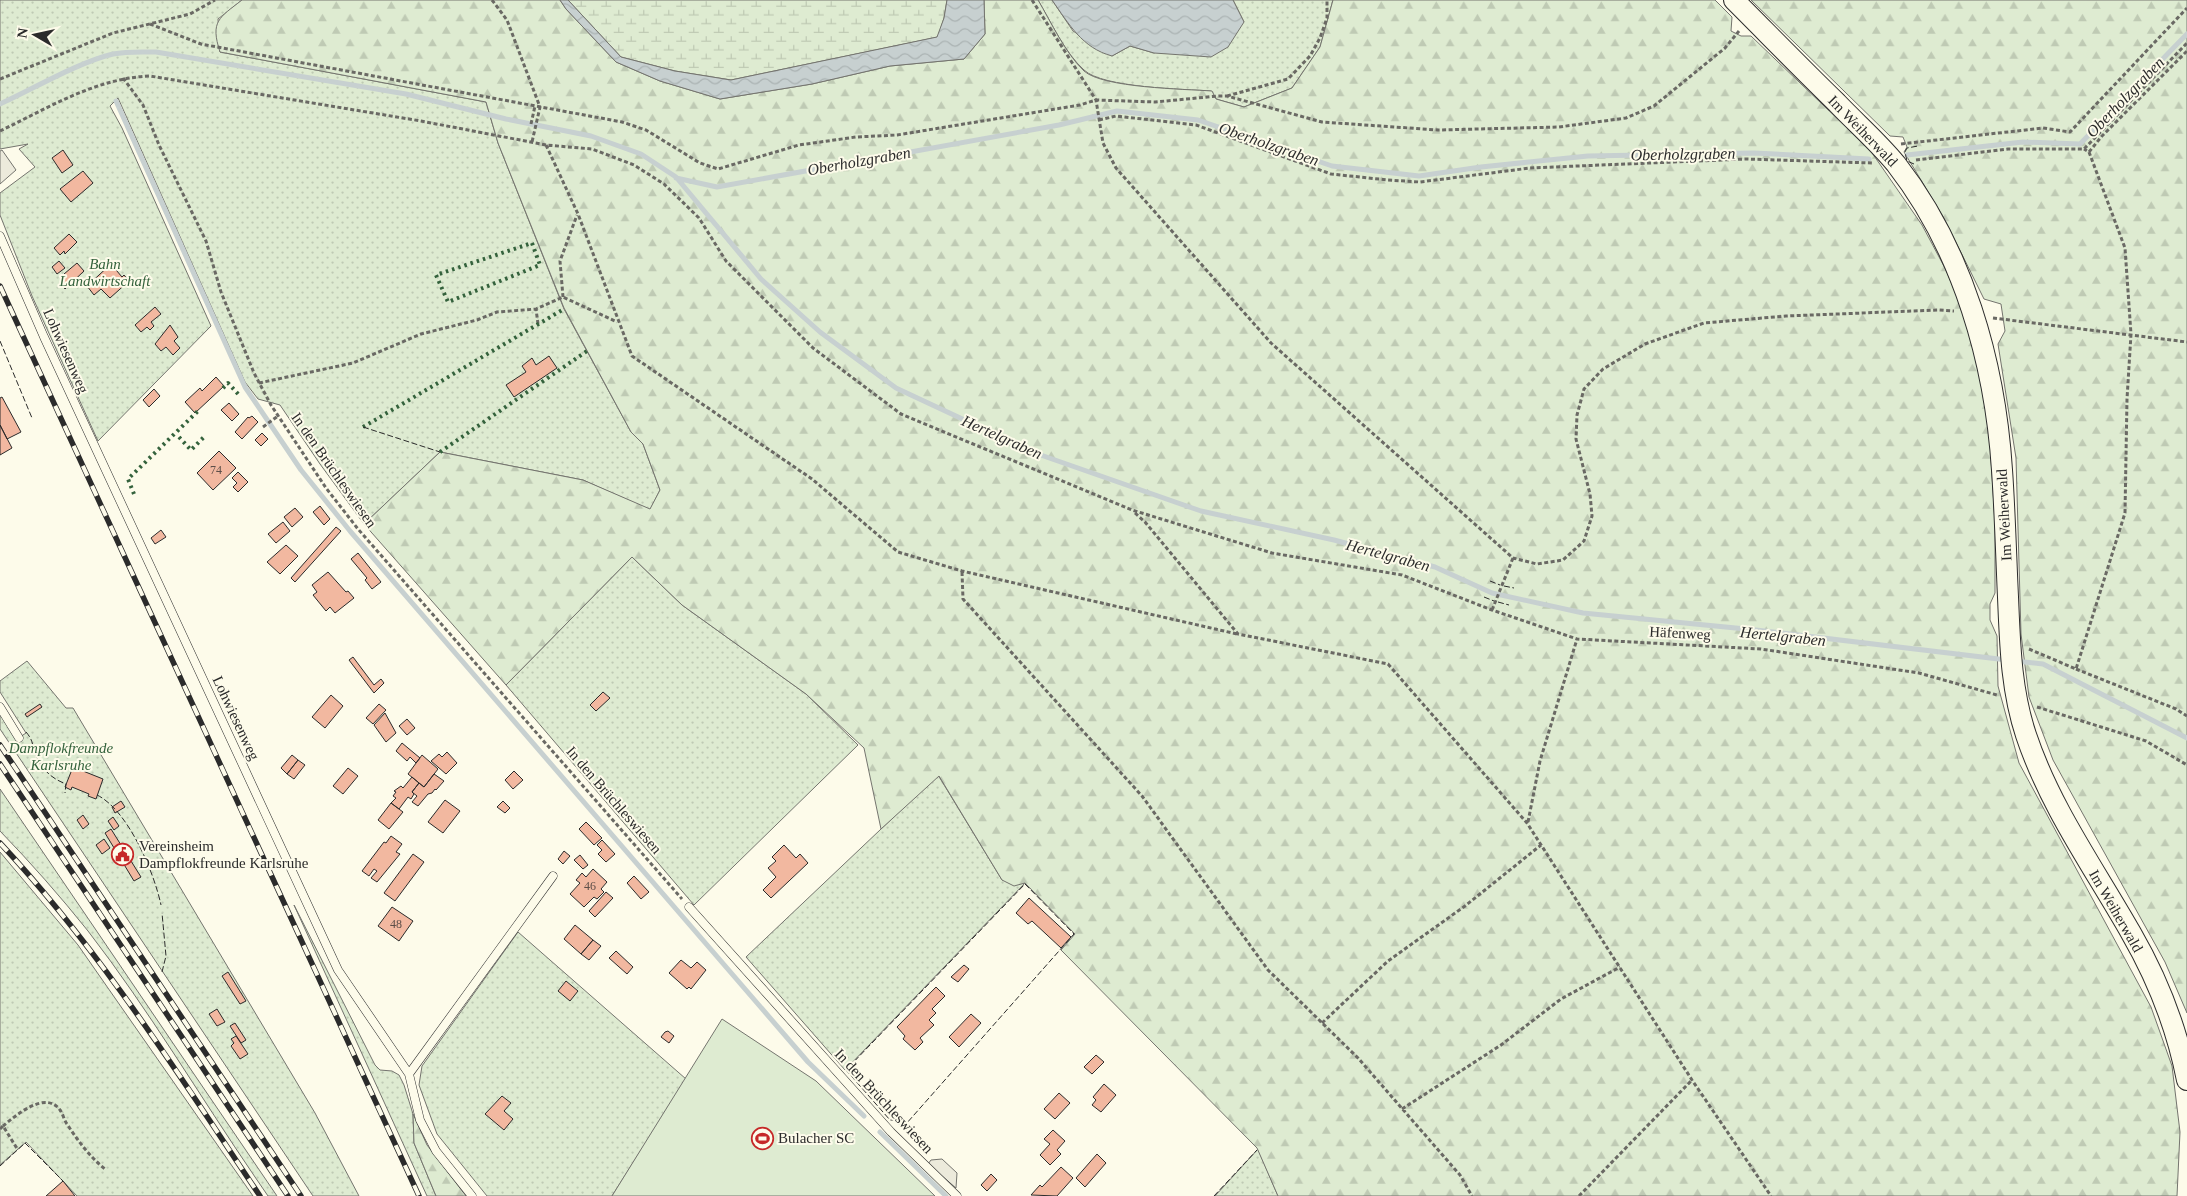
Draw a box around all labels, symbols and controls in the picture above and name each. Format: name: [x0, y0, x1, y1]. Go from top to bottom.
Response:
north arrow: [10, 10, 60, 60]
text: N: [14, 27, 31, 39]
water label: Oberholzgraben: [2083, 53, 2168, 141]
street label: Im Weiherwald: [1825, 92, 1901, 170]
water label: Oberholzgraben: [1216, 119, 1321, 170]
water label: Oberholzgraben: [806, 144, 912, 179]
water label: Oberholzgraben: [1631, 145, 1735, 164]
park label: Bahn Landwirtschaft: [59, 256, 151, 289]
street label: Lohwiesenweg: [40, 306, 92, 396]
street label: In den Brüchleswiesen: [288, 409, 380, 531]
water label: Hertelgraben: [958, 411, 1045, 463]
house number: 74: [210, 463, 222, 477]
street label: Im Weiherwald: [1994, 468, 2014, 561]
water label: Hertelgraben: [1343, 535, 1432, 575]
street label: Häfenweg: [1649, 623, 1712, 643]
water label: Hertelgraben: [1738, 623, 1827, 650]
street label: Lohwiesenweg: [210, 673, 263, 763]
park label: Dampflokfreunde Karlsruhe: [8, 740, 114, 773]
street label: In den Brüchleswiesen: [563, 743, 665, 857]
place label: Vereinsheim Dampflokfreunde Karlsruhe: [139, 838, 309, 871]
public building icon: Vereinsheim Dampflokfreunde Karlsruhe: [111, 843, 135, 867]
street label: Im Weiherwald: [2086, 867, 2146, 955]
house number: 46: [584, 879, 596, 893]
house number: 48: [390, 917, 402, 931]
street label: In den Brüchleswiesen: [832, 1046, 937, 1157]
sports icon: Bulacher SC: [750, 1126, 774, 1150]
place label: Bulacher SC: [778, 1130, 854, 1146]

